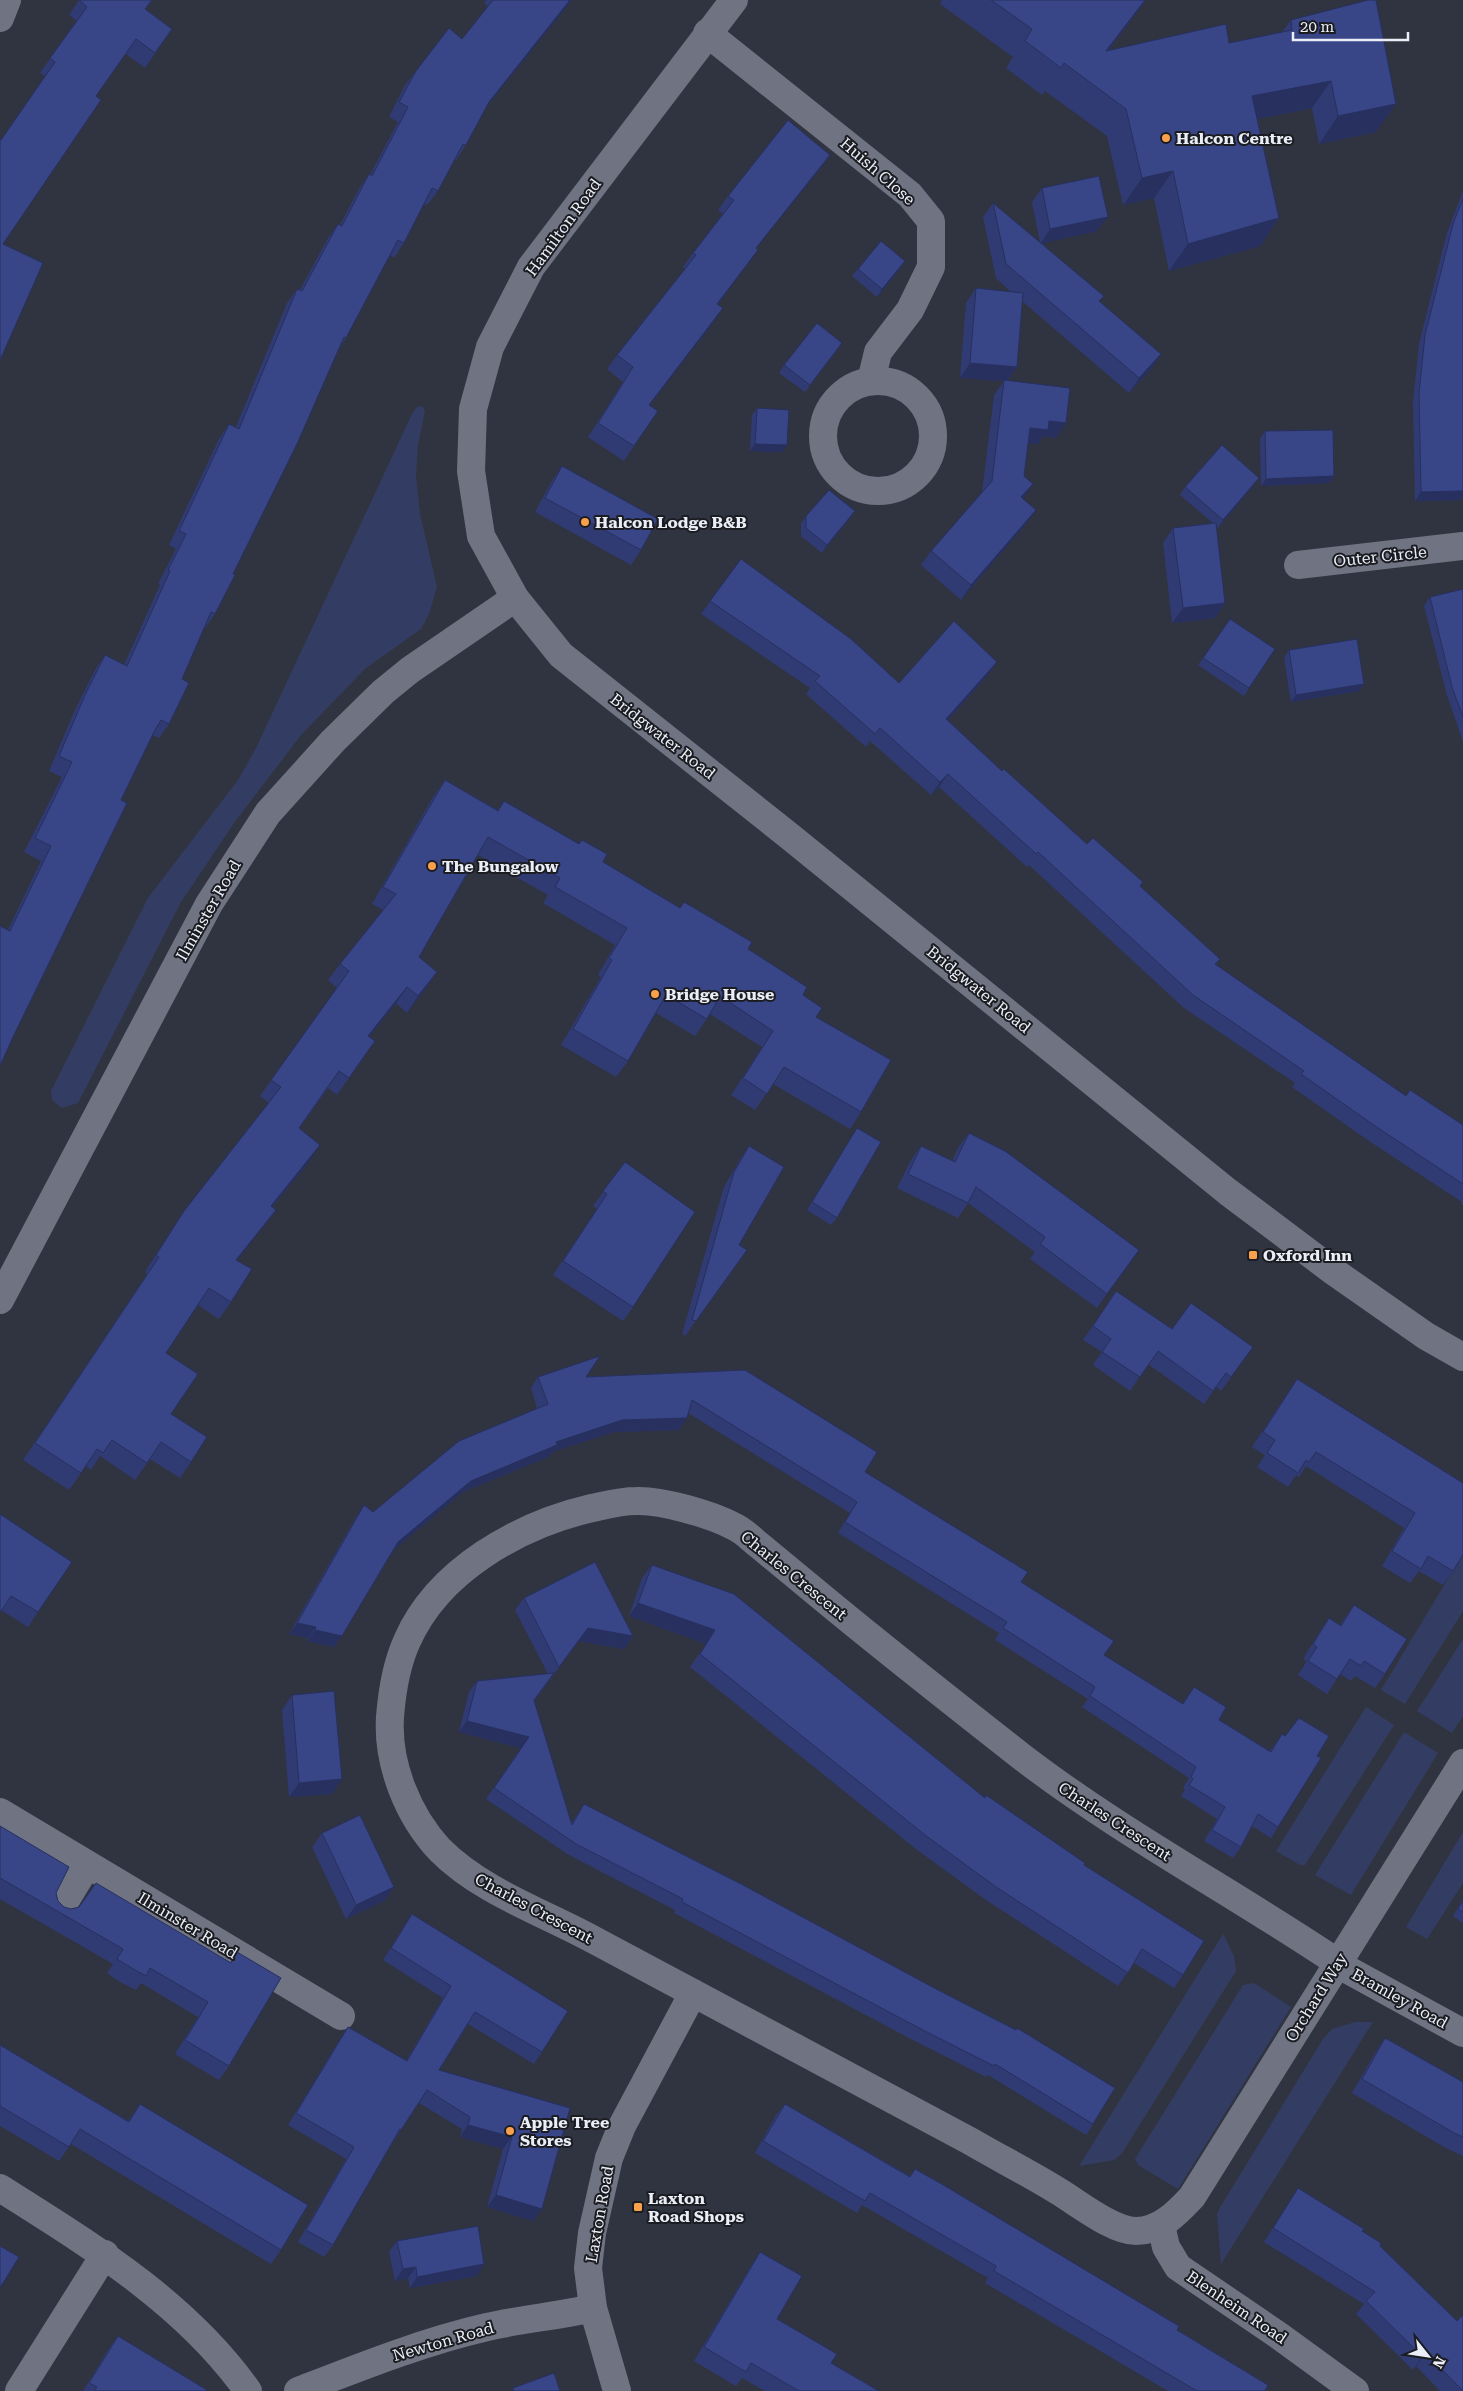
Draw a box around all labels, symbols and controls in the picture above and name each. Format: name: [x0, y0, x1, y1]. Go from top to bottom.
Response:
scale bar: [1293, 10, 1408, 42]
text: 20 m: [1300, 18, 1335, 36]
place label: Halcon Centre: [1176, 129, 1293, 148]
marker: Halcon Centre: [1160, 132, 1172, 144]
street label: Huish Close: [836, 134, 919, 209]
street label: Hamilton Road: [522, 175, 605, 280]
place label: Halcon Lodge B&B: [595, 513, 747, 532]
marker: Halcon Lodge B&B: [579, 516, 591, 528]
street label: Outer Circle: [1332, 542, 1428, 571]
street label: Bridgwater Road: [606, 690, 719, 783]
street label: Ilminster Road: [172, 857, 245, 964]
place label: The Bungalow: [442, 857, 559, 876]
marker: The Bungalow: [426, 860, 438, 872]
street label: Bridgwater Road: [923, 942, 1034, 1037]
place label: Bridge House: [665, 985, 774, 1004]
marker: Bridge House: [649, 988, 661, 1000]
place label: Oxford Inn: [1263, 1246, 1352, 1265]
marker: Oxford Inn: [1247, 1249, 1259, 1261]
street label: Charles Crescent: [737, 1527, 850, 1624]
street label: Charles Crescent: [1055, 1778, 1175, 1865]
street label: Charles Crescent: [472, 1869, 596, 1948]
street label: Ilminster Road: [134, 1888, 241, 1963]
street label: Orchard Way: [1282, 1949, 1352, 2045]
street label: Bramley Road: [1349, 1964, 1451, 2033]
place label: Apple Tree Stores: [520, 2113, 609, 2150]
marker: Apple Tree Stores: [504, 2125, 516, 2137]
street label: Laxton Road: [582, 2164, 617, 2264]
place label: Laxton Road Shops: [648, 2189, 744, 2226]
marker: Laxton Road Shops: [632, 2201, 644, 2213]
street label: Blenheim Road: [1183, 2267, 1290, 2348]
street label: Newton Road: [390, 2318, 496, 2365]
north arrow: [1403, 2331, 1453, 2381]
text: N: [1430, 2354, 1449, 2371]

